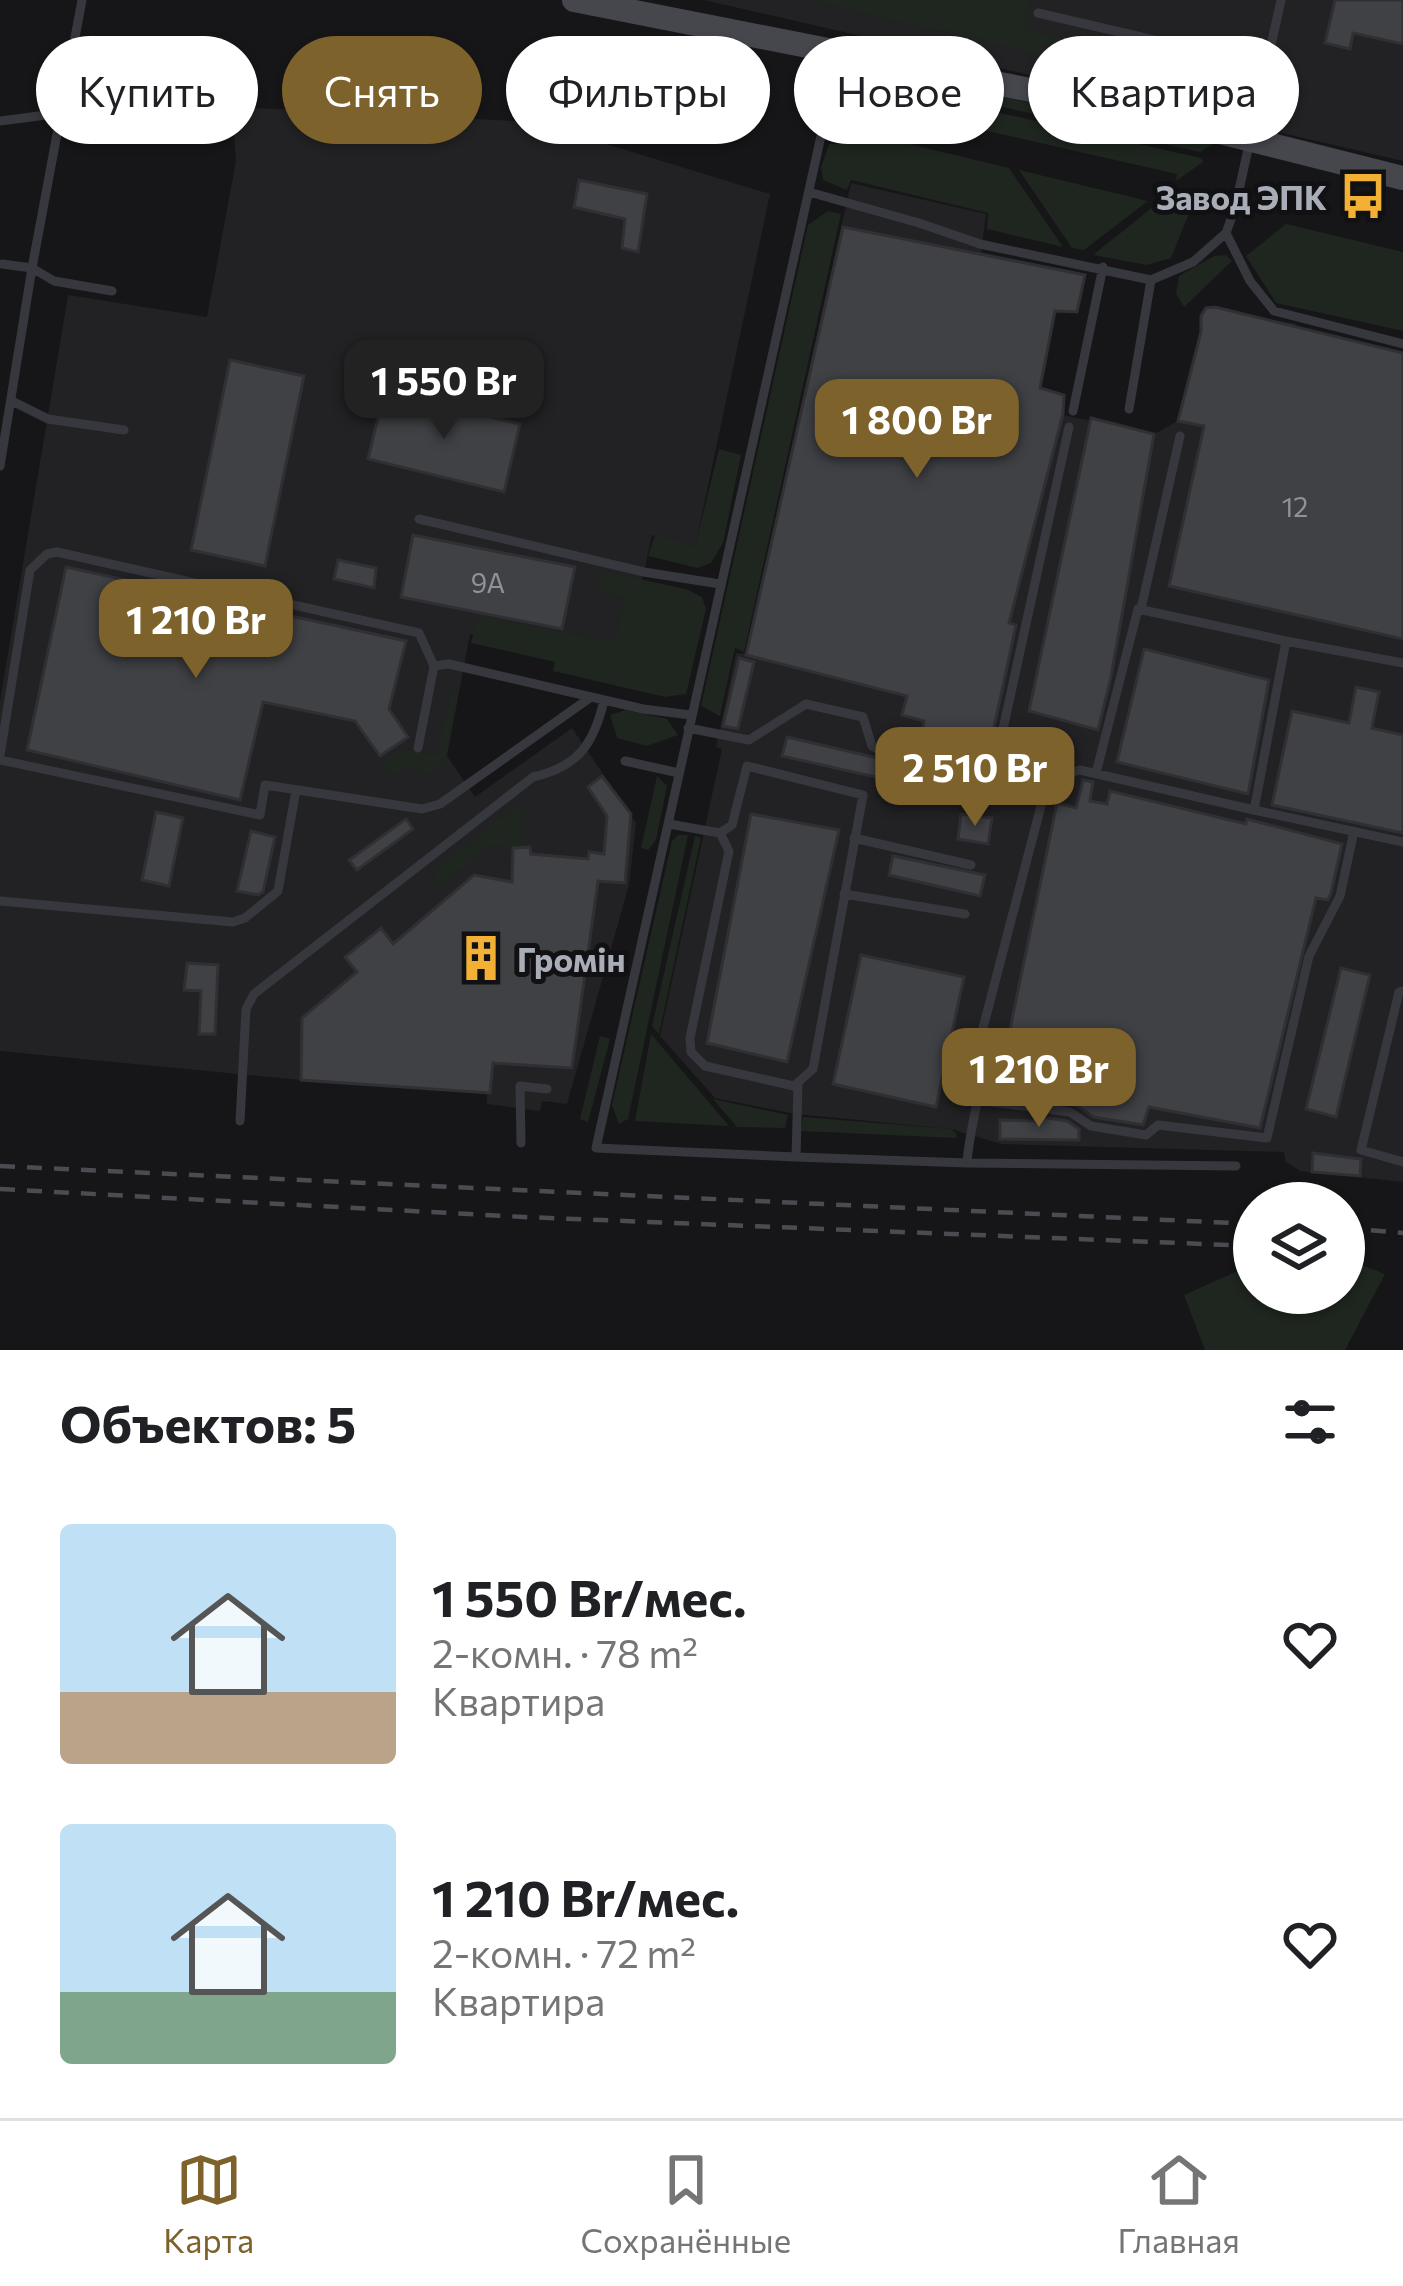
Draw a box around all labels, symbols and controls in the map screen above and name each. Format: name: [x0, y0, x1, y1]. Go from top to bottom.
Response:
chip: Купить: [36, 36, 258, 144]
chip: Снять: [282, 36, 482, 144]
chip: Фильтры: [506, 36, 770, 144]
chip: Новое: [794, 36, 1004, 144]
chip: Квартира: [1028, 36, 1299, 144]
bus stop icon: Завод ЭПК: [1338, 171, 1388, 221]
place label: Завод ЭПК: [1156, 176, 1327, 217]
pin: 1 550 Br: [320, 340, 568, 442]
text: 1 550 Br: [371, 355, 517, 403]
pin: 1 800 Br: [793, 379, 1041, 481]
text: 1 800 Br: [842, 394, 992, 442]
house number: 12: [1282, 490, 1308, 523]
house number: 9А: [471, 566, 505, 599]
pin: 1 210 Br: [72, 579, 320, 681]
text: 1 210 Br: [126, 594, 266, 642]
pin: 2 510 Br: [851, 727, 1099, 829]
text: 2 510 Br: [902, 742, 1048, 790]
building icon: Громін: [456, 933, 506, 983]
place label: Громін: [517, 938, 626, 979]
pin: 1 210 Br: [915, 1028, 1163, 1130]
text: 1 210 Br: [969, 1043, 1109, 1091]
map controls: [1233, 1182, 1365, 1314]
button: layers: [1233, 1182, 1365, 1314]
icon: filters: [1277, 1389, 1343, 1455]
text: Объектов: 5: [60, 1391, 356, 1454]
text: 1 550 Br/мес.: [432, 1565, 747, 1628]
icon: home: [156, 1572, 300, 1716]
icon: heart: [1277, 1611, 1343, 1677]
text: 2-комн. · 78 m²: [432, 1628, 698, 1676]
text: Квартира: [432, 1676, 605, 1724]
text: 1 210 Br/мес.: [432, 1865, 739, 1928]
icon: home: [156, 1872, 300, 2016]
icon: heart: [1277, 1911, 1343, 1977]
text: 2-комн. · 72 m²: [432, 1928, 696, 1976]
text: Квартира: [432, 1976, 605, 2024]
tab: Карта: [163, 2147, 254, 2260]
tab: Сохранённые: [580, 2147, 791, 2260]
tab: Главная: [1117, 2147, 1240, 2260]

